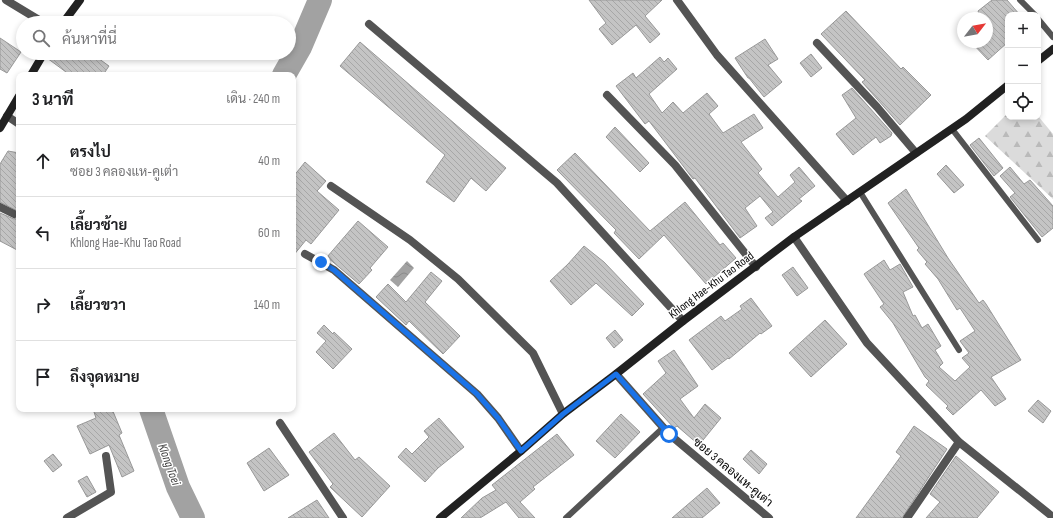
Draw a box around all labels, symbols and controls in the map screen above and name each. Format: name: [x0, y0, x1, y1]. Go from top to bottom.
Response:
north arrow: [957, 12, 993, 48]
map controls: [1005, 12, 1041, 120]
button: +: [1005, 12, 1041, 48]
search box: [16, 16, 296, 60]
icon: search: [30, 27, 52, 49]
text: ค้นหาที่นี่: [62, 30, 117, 49]
button: −: [1005, 48, 1041, 84]
button: locate: [1005, 84, 1041, 120]
text: 3 นาที: [32, 90, 74, 110]
text: เดิน · 240 m: [226, 91, 280, 107]
text: ตรงไป: [70, 143, 111, 162]
icon: ahead: [32, 150, 54, 172]
text: 40 m: [258, 153, 280, 169]
text: ซอย 3 คลองแห-คูเต่า: [70, 164, 178, 180]
text: เลี้ยวซ้าย: [70, 216, 127, 235]
icon: left: [32, 222, 54, 244]
text: 60 m: [258, 225, 280, 241]
text: Khlong Hae-Khu Tao Road: [70, 235, 181, 251]
street label: Khlong Hae-Khu Tao Road: [666, 249, 757, 322]
route end: [312, 253, 330, 271]
icon: right: [32, 294, 54, 316]
text: เลี้ยวขวา: [70, 296, 126, 315]
text: 140 m: [254, 297, 280, 313]
icon: arrive: [32, 366, 54, 388]
text: ถึงจุดหมาย: [70, 368, 140, 387]
route start: [660, 425, 678, 443]
street label: ซอย 3 คลองแห-คูเต่า: [690, 435, 776, 510]
water label: Klong Toei: [154, 441, 184, 488]

